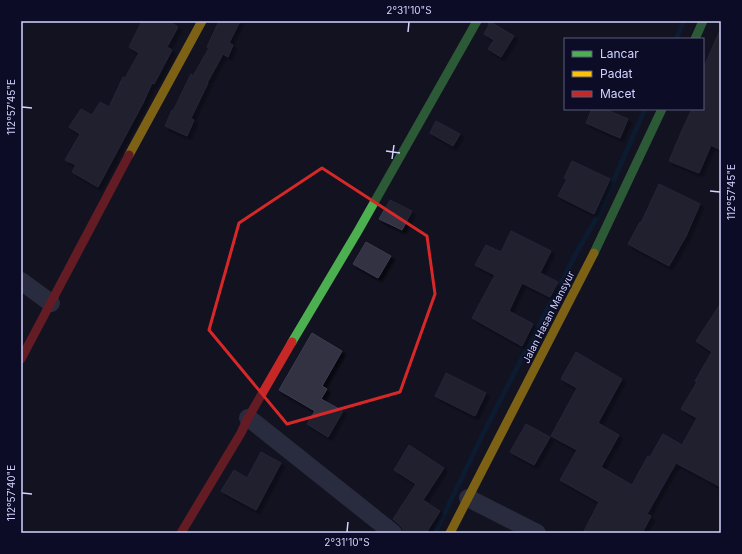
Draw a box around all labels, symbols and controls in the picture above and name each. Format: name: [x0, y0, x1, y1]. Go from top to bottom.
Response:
text: 2°31'10"S: [386, 4, 432, 16]
legend: [564, 38, 704, 110]
text: Lancar: [600, 46, 639, 61]
text: Padat: [600, 66, 632, 81]
text: 112°57'45"E: [5, 79, 17, 135]
text: Macet: [600, 86, 635, 101]
text: 112°57'45"E: [725, 164, 737, 220]
street label: Jalan Hasan Mansyur: [520, 269, 577, 365]
text: 112°57'40"E: [5, 465, 17, 521]
text: 2°31'10"S: [324, 536, 370, 548]

